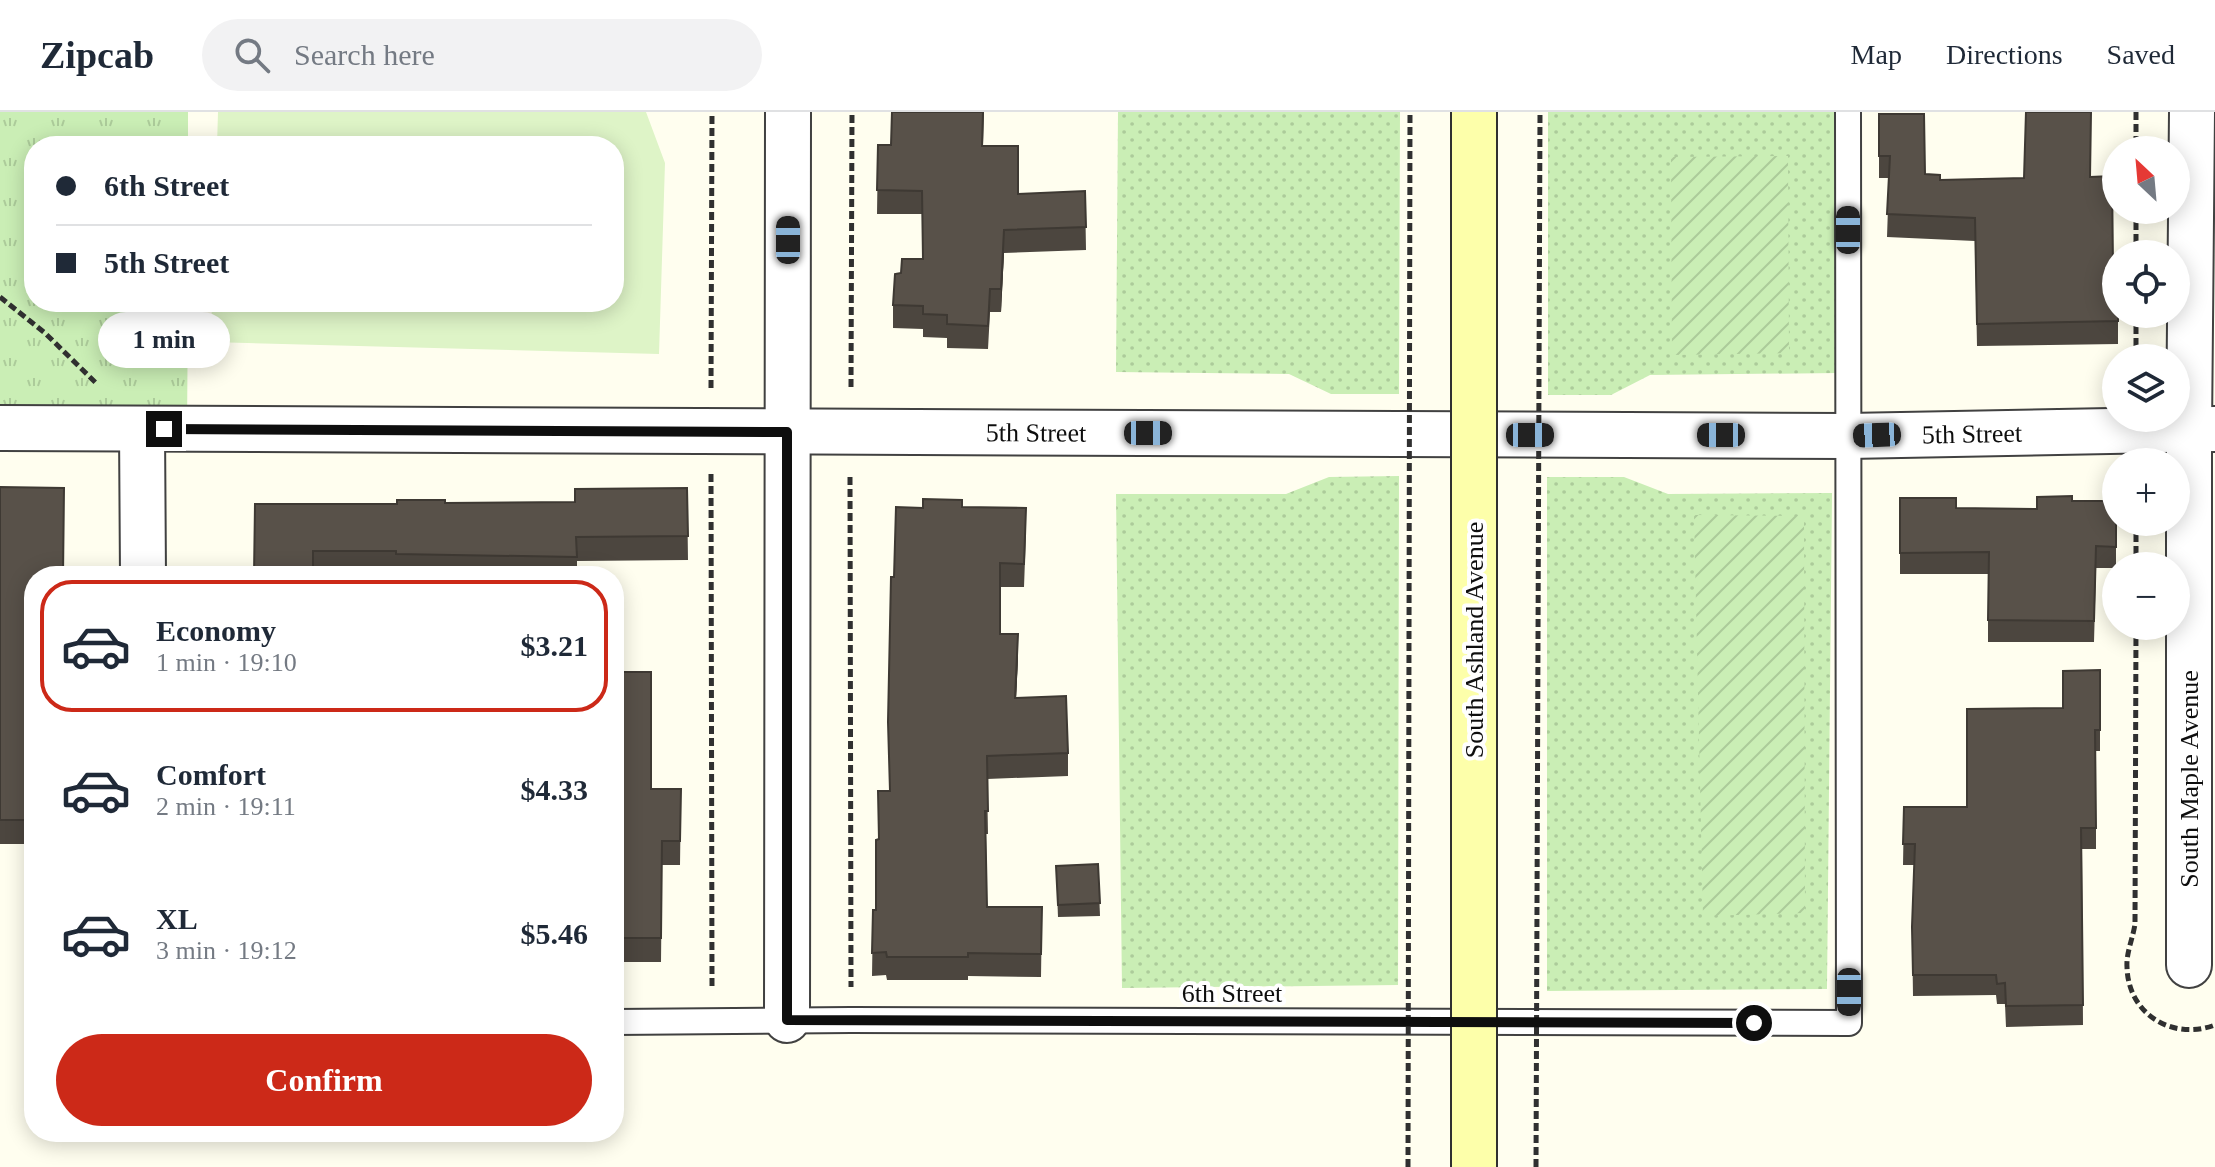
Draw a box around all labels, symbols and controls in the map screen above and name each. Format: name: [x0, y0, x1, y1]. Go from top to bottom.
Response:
search box: [202, 19, 762, 91]
icon: search: [230, 33, 274, 77]
text: Zipcab: [40, 34, 154, 76]
text: Search here: [294, 38, 435, 71]
text: Map: [1851, 39, 1902, 70]
text: Directions: [1946, 39, 2063, 70]
text: Saved: [2107, 39, 2175, 70]
north arrow: [2102, 136, 2190, 224]
map controls: [2102, 136, 2190, 640]
text: 6th Street: [104, 169, 229, 202]
car: [1836, 206, 1860, 254]
car: [776, 216, 800, 264]
button: locate: [2102, 240, 2190, 328]
text: 5th Street: [104, 246, 229, 279]
callout: 1 min: [98, 313, 230, 369]
text: 1 min: [133, 325, 195, 354]
button: layers: [2102, 344, 2190, 432]
route end: [146, 411, 182, 447]
street label: 5th Street: [986, 418, 1087, 448]
street label: 5th Street: [1921, 419, 2023, 450]
car: [1124, 421, 1172, 445]
car: [1853, 422, 1901, 448]
car: [1506, 423, 1554, 447]
car: [1697, 423, 1745, 447]
button: +: [2102, 448, 2190, 536]
street label: South Ashland Avenue: [1460, 522, 1489, 758]
button: −: [2102, 552, 2190, 640]
icon: car: [60, 610, 132, 682]
text: Economy: [156, 614, 276, 647]
text: $3.21: [521, 629, 588, 662]
text: 1 min · 19:10: [156, 648, 297, 677]
street label: South Maple Avenue: [2175, 670, 2204, 888]
icon: car: [60, 754, 132, 826]
text: Comfort: [156, 758, 266, 791]
text: $4.33: [521, 773, 588, 806]
text: 2 min · 19:11: [156, 792, 296, 821]
icon: car: [60, 898, 132, 970]
text: XL: [156, 902, 198, 935]
text: $5.46: [521, 917, 588, 950]
text: 3 min · 19:12: [156, 936, 297, 965]
car: [1837, 968, 1861, 1016]
street label: 6th Street: [1182, 979, 1283, 1008]
route start: [1736, 1005, 1772, 1041]
button: Confirm: [56, 1034, 592, 1126]

